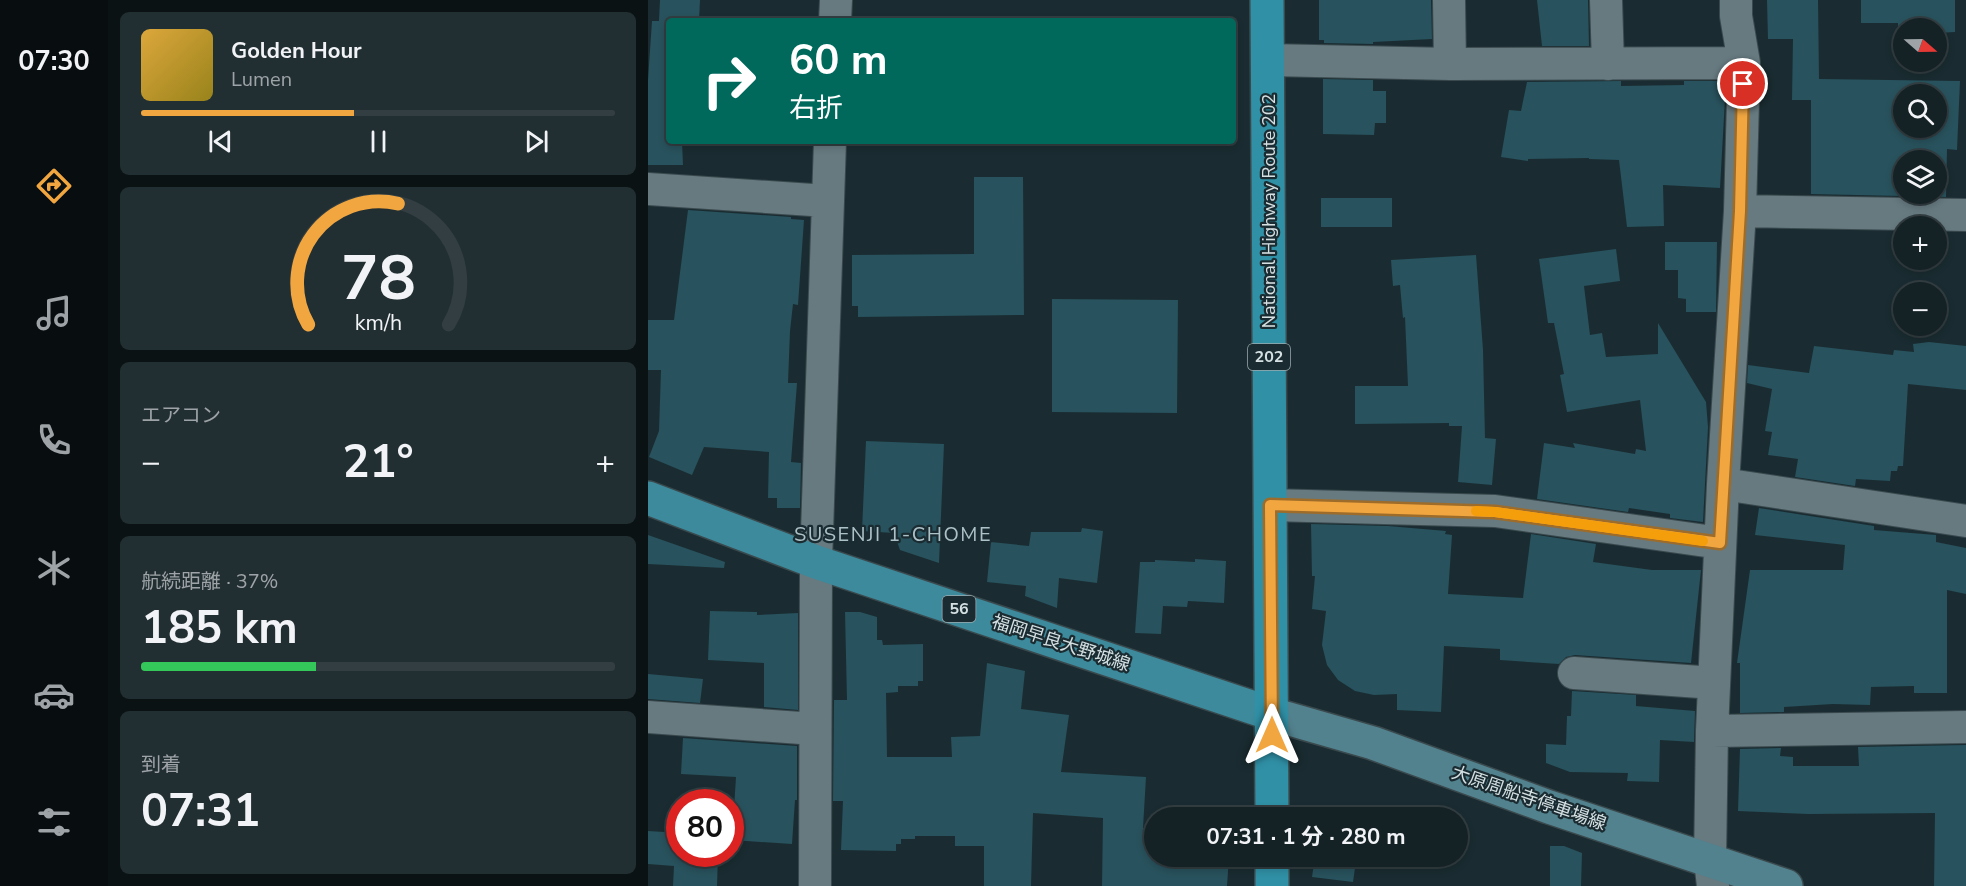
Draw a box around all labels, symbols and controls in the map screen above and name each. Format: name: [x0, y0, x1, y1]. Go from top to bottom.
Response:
north arrow: [1893, 18, 1947, 72]
map controls: [1893, 18, 1947, 336]
text: 60 m: [789, 32, 888, 89]
text: Golden Hour: [231, 36, 362, 66]
icon: right: [690, 42, 768, 120]
text: 07:30: [18, 43, 90, 80]
pin: [1717, 58, 1768, 109]
text: Lumen: [231, 66, 292, 93]
icon: arrive: [1726, 67, 1759, 100]
button: search: [1893, 84, 1947, 138]
text: 右折: [789, 90, 843, 127]
street label: National Highway Route 202: [1257, 94, 1281, 328]
icon: previous: [204, 125, 237, 158]
icon: pause: [362, 125, 395, 158]
icon: next: [520, 125, 553, 158]
button: layers: [1893, 150, 1947, 204]
icon: directions: [33, 165, 75, 207]
button: +: [1893, 216, 1947, 270]
text: 78: [341, 236, 415, 321]
button: −: [1893, 282, 1947, 336]
icon: music: [33, 292, 75, 334]
text: km/h: [354, 309, 402, 339]
road number: 202: [1248, 344, 1290, 370]
text: エアコン: [141, 402, 221, 429]
icon: phone: [33, 419, 75, 461]
text: 21°: [342, 432, 414, 493]
text: −: [141, 440, 161, 485]
text: +: [595, 440, 615, 485]
district label: SUSENJI 1-CHOME: [794, 521, 992, 548]
icon: climate: [33, 547, 75, 589]
text: 航続距離 · 37%: [141, 568, 278, 595]
road number: 56: [942, 596, 976, 622]
text: 185 km: [141, 598, 298, 659]
street label: 福岡早良大野城線: [989, 609, 1133, 677]
icon: car: [33, 674, 75, 716]
position arrow: [1240, 703, 1304, 767]
text: 到着: [141, 751, 181, 778]
street label: 大原周船寺停車場線: [1449, 760, 1609, 836]
text: 07:31: [141, 781, 260, 842]
speed limit sign: 80: [666, 789, 744, 867]
icon: filters: [33, 801, 75, 843]
text: 07:31 · 1 分 · 280 m: [1207, 822, 1405, 852]

